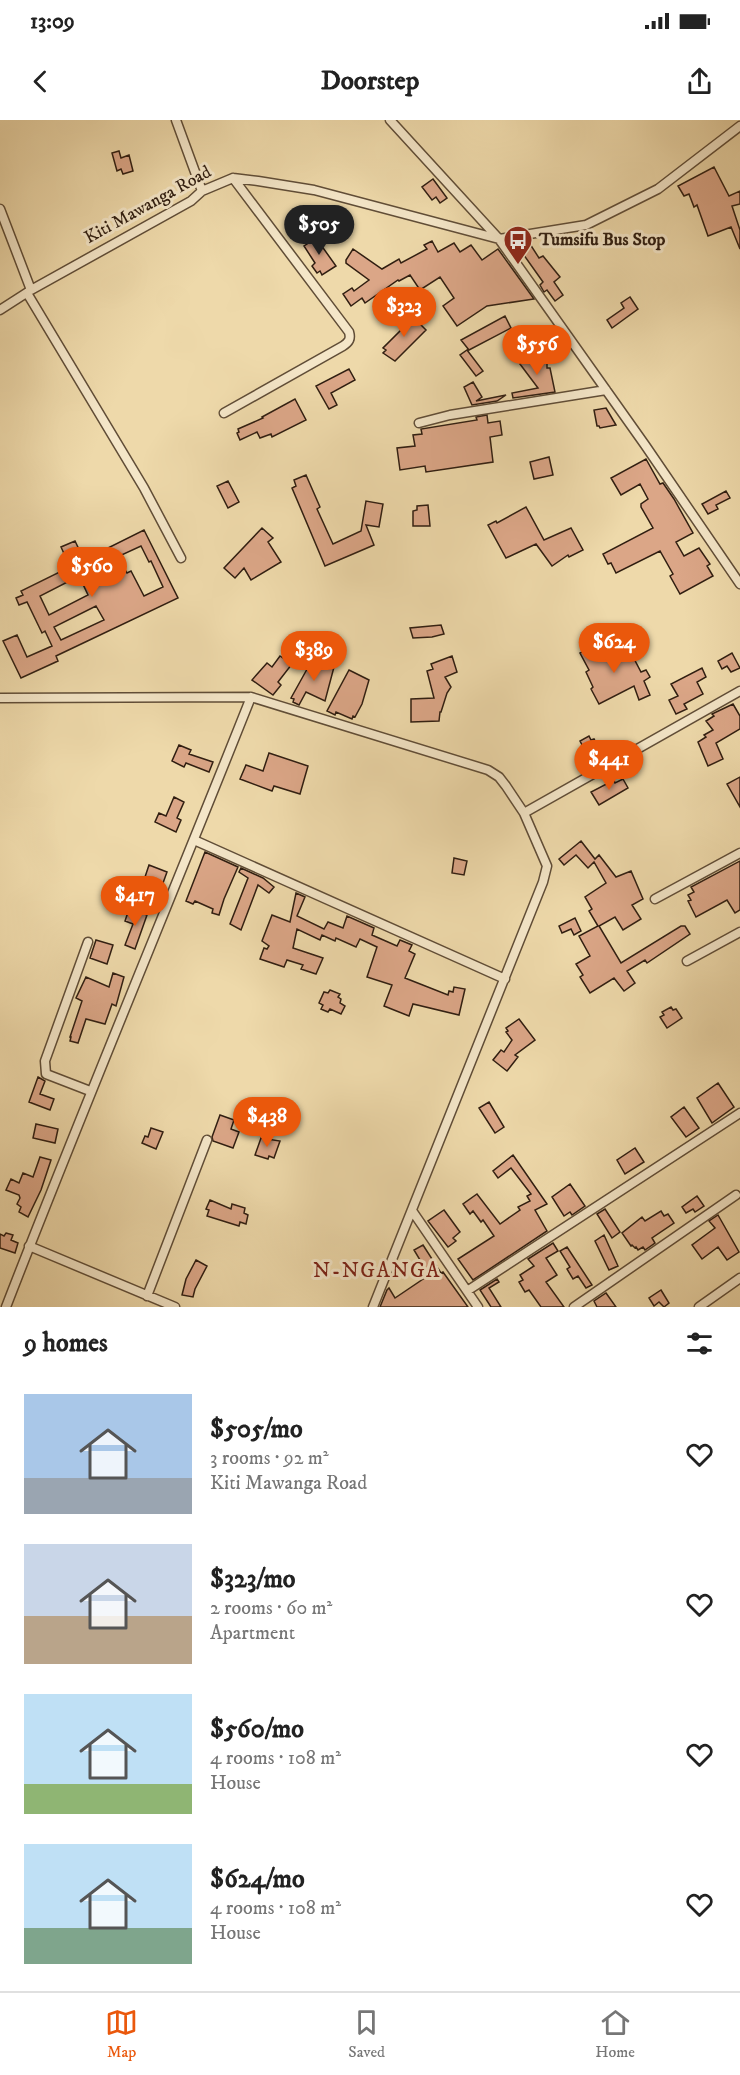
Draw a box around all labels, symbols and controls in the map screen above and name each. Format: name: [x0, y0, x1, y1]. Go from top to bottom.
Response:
text: 13:09: [30, 8, 75, 35]
text: Doorstep: [321, 64, 419, 98]
icon: back: [24, 65, 57, 98]
icon: share: [683, 65, 716, 98]
street label: Kiti Mawanga Road: [81, 161, 215, 249]
pin: $505: [283, 205, 355, 256]
text: $505: [298, 212, 340, 237]
bus stop icon: Tumsifu Bus Stop: [502, 224, 534, 266]
place label: Tumsifu Bus Stop: [538, 229, 665, 251]
pin: $323: [368, 287, 440, 338]
text: $323: [386, 294, 422, 319]
pin: $556: [501, 325, 573, 376]
text: $556: [516, 332, 558, 357]
pin: $560: [56, 547, 128, 598]
text: $560: [71, 554, 113, 579]
pin: $624: [578, 623, 650, 674]
text: $624: [593, 630, 635, 655]
pin: $389: [278, 631, 350, 682]
text: $389: [295, 638, 333, 663]
pin: $441: [573, 740, 645, 791]
text: $441: [588, 747, 630, 772]
pin: $417: [99, 876, 171, 927]
text: $417: [115, 883, 155, 908]
pin: $438: [231, 1097, 303, 1148]
text: $438: [247, 1104, 287, 1129]
district label: N-NGANGA: [313, 1258, 441, 1284]
text: 9 homes: [24, 1327, 108, 1360]
icon: filters: [683, 1327, 716, 1360]
text: $505/mo: [210, 1413, 303, 1446]
icon: home: [72, 1418, 144, 1490]
icon: heart: [683, 1438, 716, 1471]
text: 3 rooms · 92 m²: [210, 1446, 329, 1471]
text: Kiti Mawanga Road: [210, 1471, 367, 1496]
text: $323/mo: [210, 1563, 296, 1596]
icon: home: [72, 1568, 144, 1640]
icon: heart: [683, 1588, 716, 1621]
text: 2 rooms · 60 m²: [210, 1596, 332, 1621]
text: Apartment: [210, 1621, 295, 1646]
text: $560/mo: [210, 1713, 304, 1746]
icon: home: [72, 1718, 144, 1790]
icon: heart: [683, 1738, 716, 1771]
text: 4 rooms · 108 m²: [210, 1746, 341, 1771]
text: House: [210, 1771, 261, 1796]
text: $624/mo: [210, 1863, 305, 1896]
icon: home: [72, 1868, 144, 1940]
icon: heart: [683, 1888, 716, 1921]
text: 4 rooms · 108 m²: [210, 1896, 341, 1921]
text: House: [210, 1921, 261, 1946]
tab: Map: [105, 2006, 138, 2062]
tab: Saved: [348, 2006, 385, 2062]
tab: Home: [595, 2006, 635, 2062]

